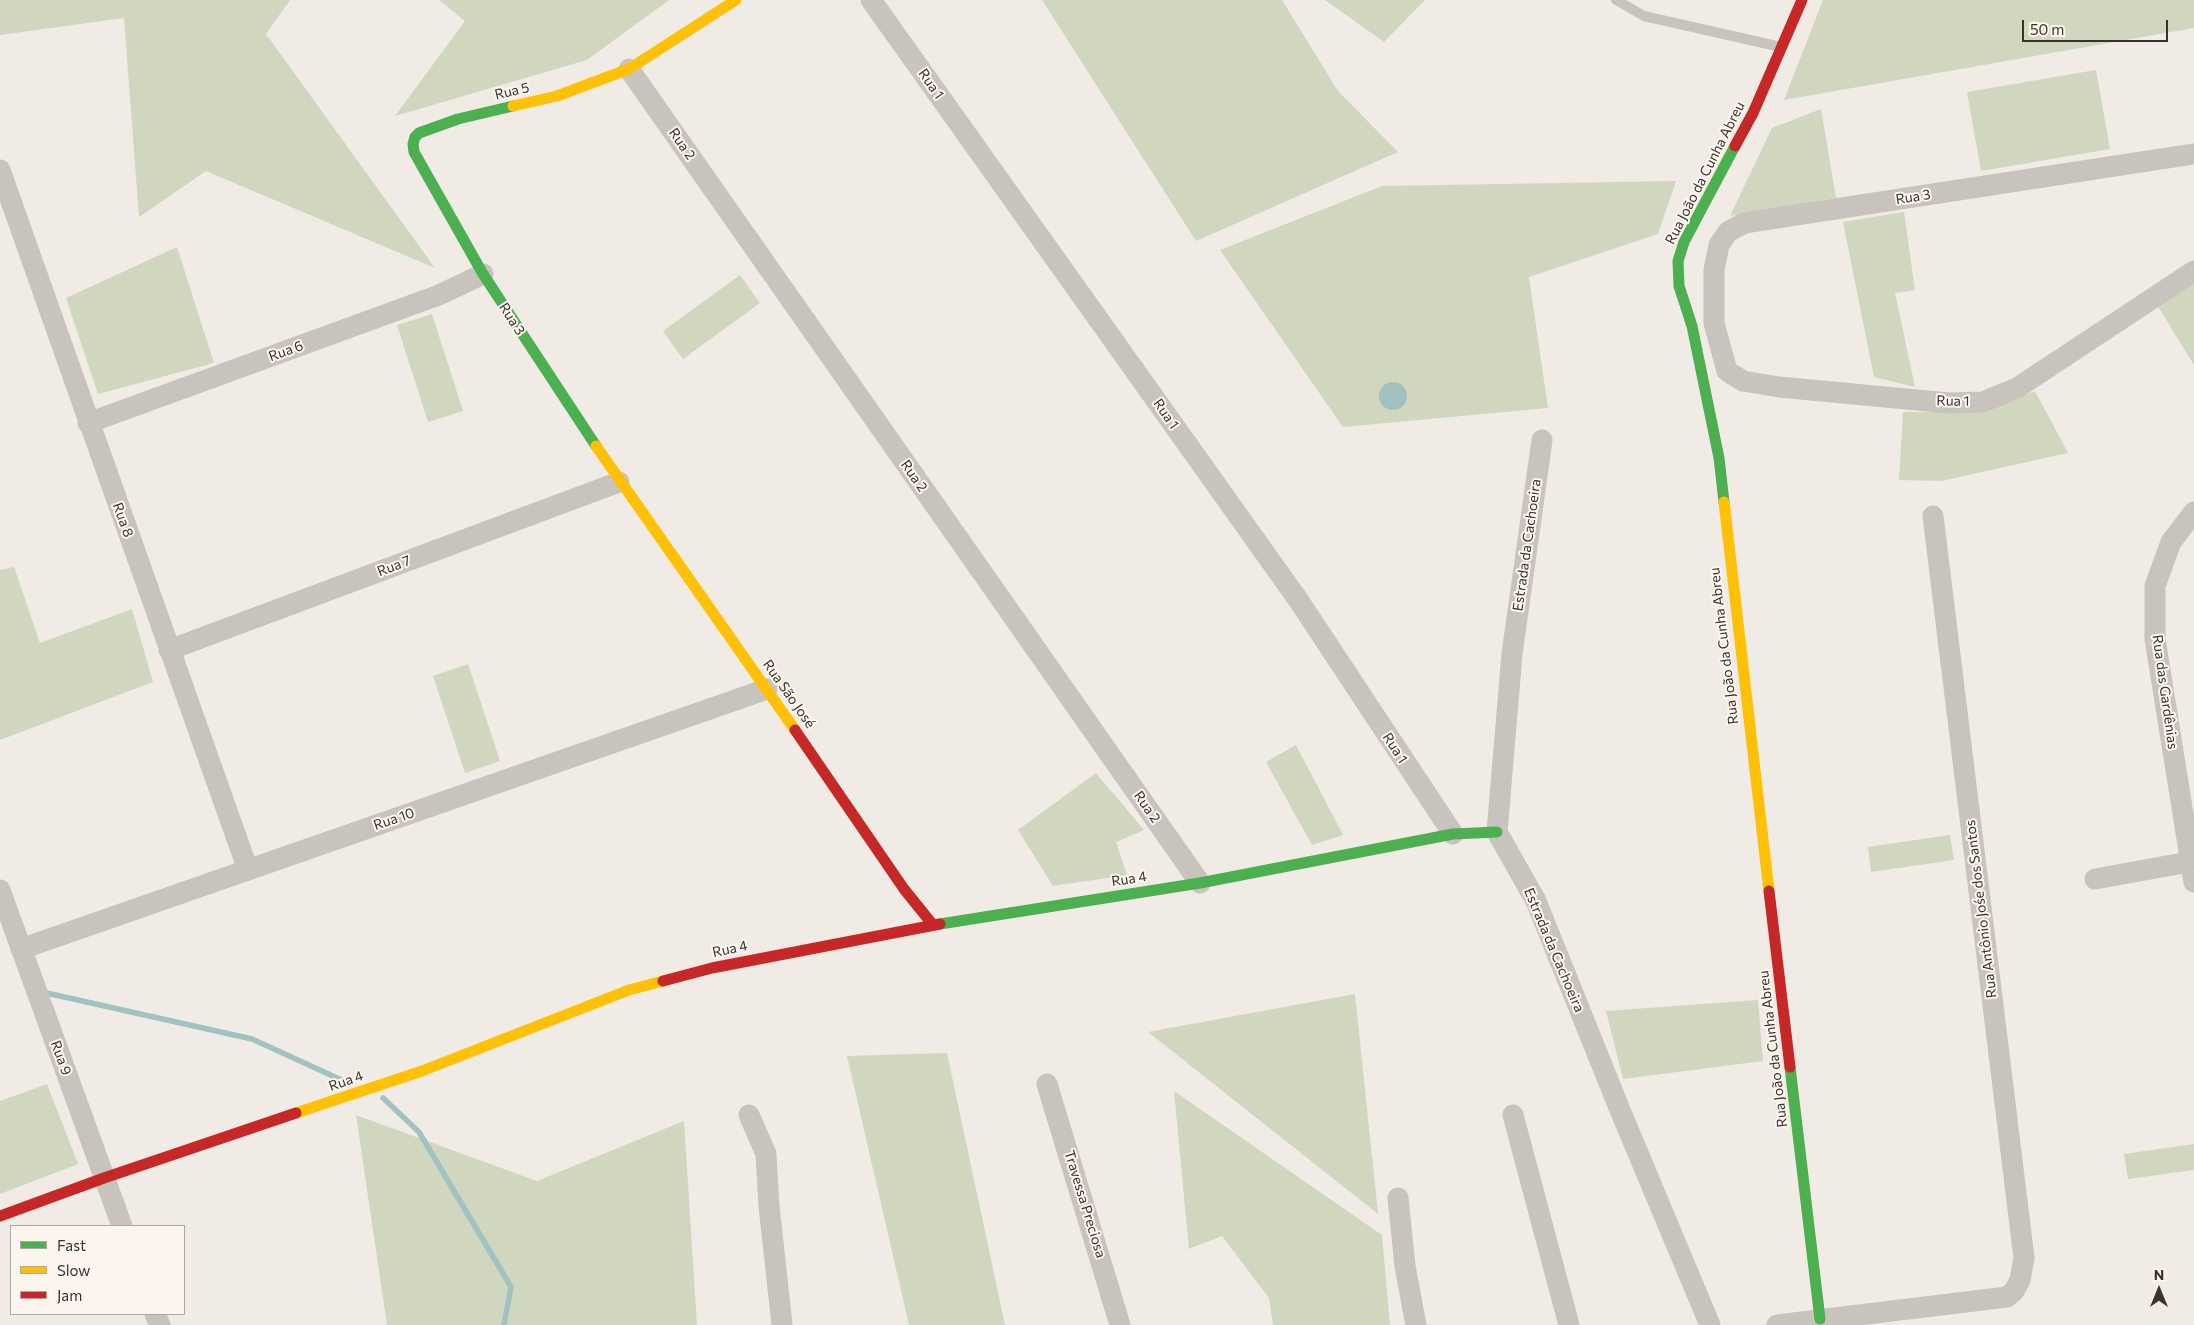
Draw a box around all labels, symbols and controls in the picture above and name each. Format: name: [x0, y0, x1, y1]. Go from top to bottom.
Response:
scale bar: [2024, 10, 2170, 42]
text: 50 m: [2030, 20, 2064, 38]
street label: Rua 1: [915, 66, 947, 102]
street label: Rua 5: [493, 79, 531, 103]
street label: Rua João da Cunha Abreu: [1662, 99, 1748, 247]
street label: Rua 2: [665, 125, 699, 163]
street label: Rua 3: [1894, 186, 1932, 208]
street label: Rua 3: [495, 300, 529, 338]
street label: Rua 6: [266, 337, 306, 365]
street label: Rua 1: [1936, 392, 1970, 410]
street label: Rua 1: [1150, 396, 1182, 432]
street label: Rua 2: [897, 457, 931, 495]
street label: Estrada da Cachoeira: [1509, 478, 1545, 612]
street label: Rua 8: [109, 500, 137, 540]
street label: Rua 7: [375, 552, 413, 580]
street label: Rua João da Cunha Abreu: [1706, 567, 1742, 725]
street label: Rua das Gardênias: [2149, 634, 2181, 750]
street label: Rua São José: [759, 657, 819, 731]
street label: Rua 1: [1379, 730, 1411, 766]
street label: Rua 2: [1130, 788, 1164, 826]
street label: Rua 10: [371, 804, 417, 834]
street label: Rua Antônio Jośe dos Santos: [1962, 819, 2000, 999]
street label: Rua 4: [1110, 868, 1148, 890]
street label: Estrada da Cachoeira: [1520, 885, 1588, 1015]
street label: Rua 4: [711, 937, 749, 961]
street label: Rua João da Cunha Abreu: [1755, 970, 1791, 1128]
street label: Rua 9: [47, 1038, 75, 1078]
street label: Rua 4: [326, 1067, 366, 1095]
street label: Travessa Preciosa: [1061, 1148, 1109, 1260]
legend: [10, 1225, 185, 1315]
text: Fast: [57, 1236, 86, 1254]
text: Slow: [57, 1261, 90, 1279]
north arrow: [2134, 1265, 2184, 1315]
text: N: [2154, 1266, 2164, 1283]
text: Jam: [57, 1286, 82, 1304]

